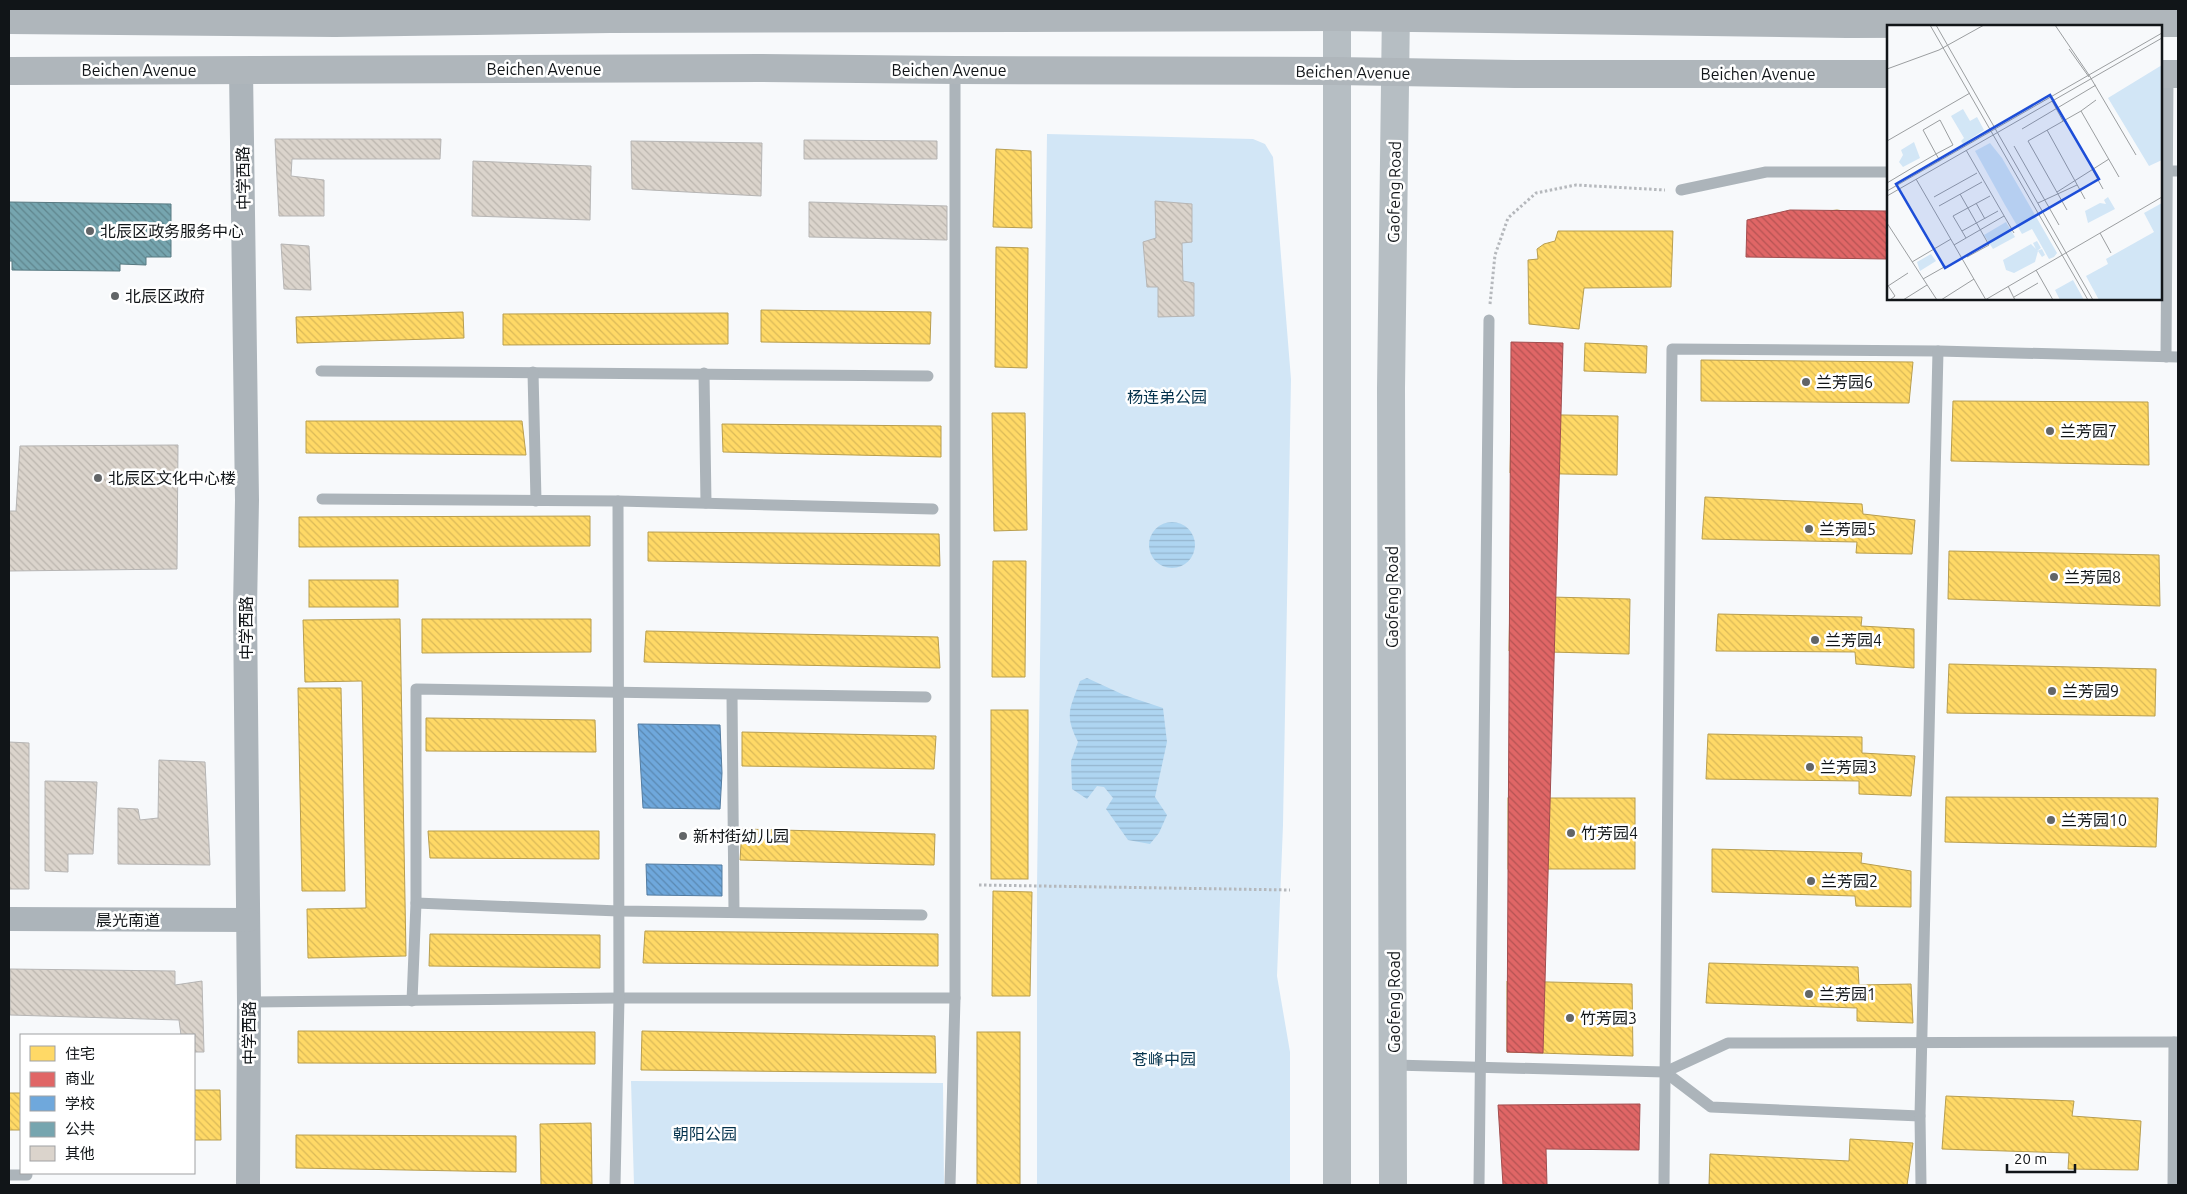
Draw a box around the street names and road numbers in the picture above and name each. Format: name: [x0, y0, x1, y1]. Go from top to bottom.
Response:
street label: Beichen Avenue: [487, 60, 602, 78]
street label: Beichen Avenue: [82, 61, 197, 79]
street label: Beichen Avenue: [892, 61, 1007, 79]
street label: Beichen Avenue: [1295, 62, 1411, 82]
street label: Beichen Avenue: [1701, 65, 1816, 83]
street label: Gaofeng Road: [1384, 141, 1404, 243]
street label: 中学西路: [233, 146, 253, 210]
street label: Gaofeng Road: [1383, 546, 1401, 648]
street label: 中学西路: [237, 596, 255, 660]
street label: 晨光南道: [96, 911, 160, 929]
street label: Gaofeng Road: [1385, 951, 1403, 1053]
street label: 中学西路: [240, 1001, 258, 1065]

